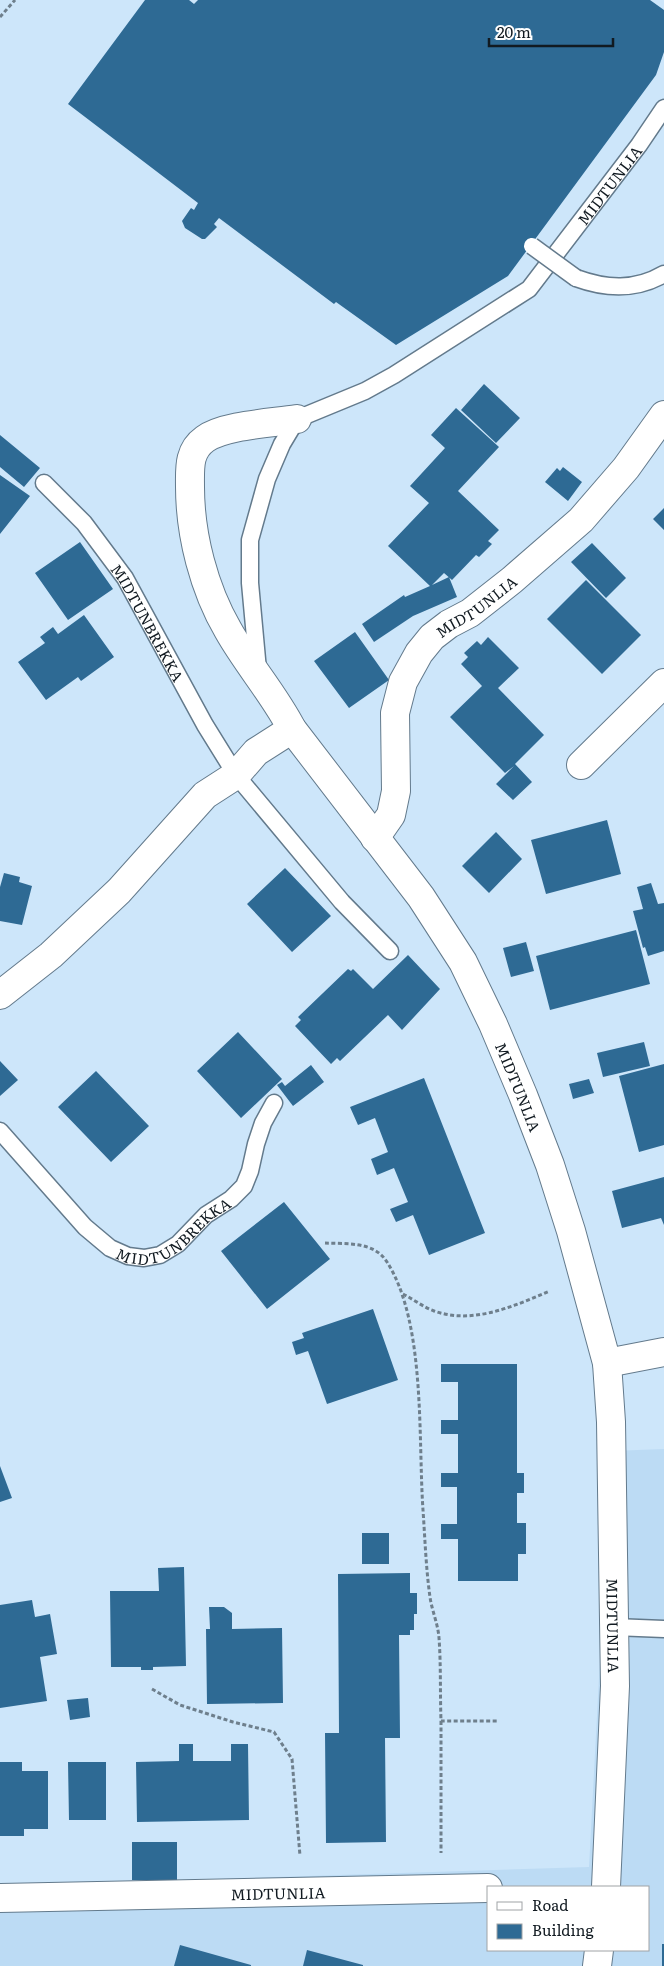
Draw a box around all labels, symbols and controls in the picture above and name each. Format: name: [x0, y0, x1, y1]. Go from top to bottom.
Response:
scale bar: [489, 15, 613, 47]
text: 20 m: [497, 20, 531, 43]
street label: MIDTUNLIA: [571, 140, 647, 229]
street label: MIDTUNBREKKA: [106, 558, 190, 685]
street label: MIDTUNLIA: [430, 569, 521, 642]
street label: MIDTUNLIA: [490, 1038, 547, 1135]
street label: MIDTUNBREKKA: [113, 1191, 235, 1270]
street label: MIDTUNLIA: [602, 1578, 626, 1673]
street label: MIDTUNLIA: [230, 1880, 326, 1905]
legend: [487, 1886, 649, 1951]
text: Road: [532, 1893, 568, 1916]
text: Building: [532, 1918, 594, 1941]

